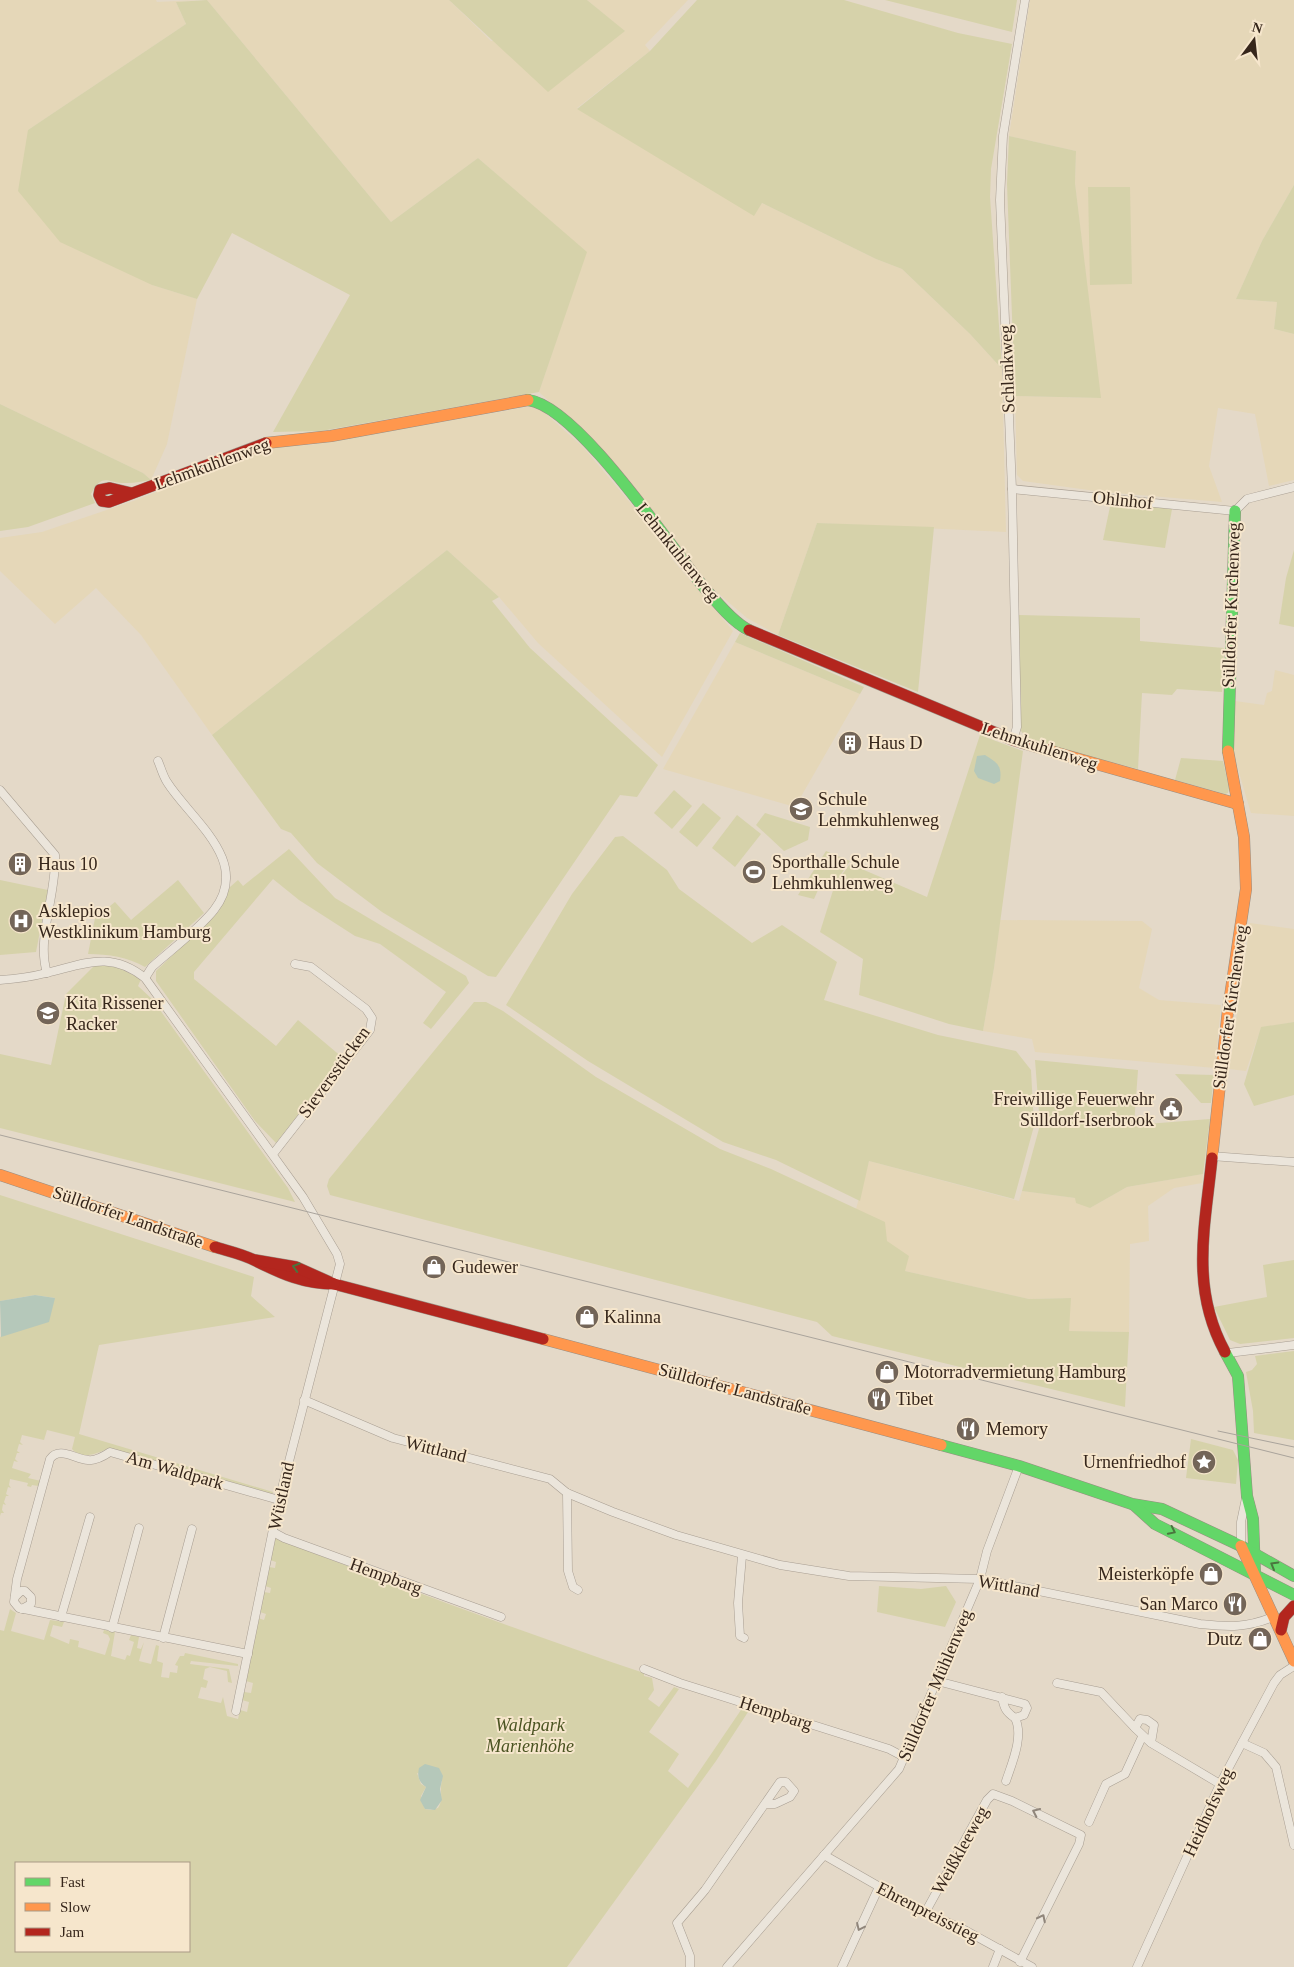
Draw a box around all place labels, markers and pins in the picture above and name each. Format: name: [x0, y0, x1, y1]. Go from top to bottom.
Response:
building icon: Haus D: [837, 730, 863, 756]
place label: Haus D: [868, 733, 923, 753]
place label: Schule Lehmkuhlenweg: [818, 789, 939, 830]
school or university icon: Schule Lehmkuhlenweg: [788, 796, 814, 822]
building icon: Haus 10: [7, 851, 33, 877]
place label: Sporthalle Schule Lehmkuhlenweg: [772, 852, 899, 893]
place label: Haus 10: [38, 854, 98, 874]
sports icon: Sporthalle Schule Lehmkuhlenweg: [741, 859, 767, 885]
place label: Asklepios Westklinikum Hamburg: [38, 901, 211, 942]
hospital icon: Asklepios Westklinikum Hamburg: [8, 908, 34, 934]
place label: Kita Rissener Racker: [66, 993, 163, 1034]
school or university icon: Kita Rissener Racker: [35, 1000, 61, 1026]
place label: Freiwillige Feuerwehr Sülldorf-Iserbrook: [994, 1089, 1154, 1130]
public building icon: Freiwillige Feuerwehr Sülldorf-Iserbrook: [1158, 1096, 1184, 1122]
shop icon: Gudewer: [421, 1254, 447, 1280]
place label: Gudewer: [452, 1257, 518, 1277]
shop icon: Kalinna: [574, 1304, 600, 1330]
place label: Kalinna: [604, 1307, 661, 1327]
shop icon: Motorradvermietung Hamburg: [874, 1359, 900, 1385]
place label: Motorradvermietung Hamburg: [904, 1362, 1126, 1382]
restaurant icon: Tibet: [866, 1386, 892, 1412]
place label: Tibet: [896, 1389, 933, 1409]
restaurant icon: Memory: [955, 1416, 981, 1442]
place label: Memory: [986, 1419, 1048, 1439]
place icon: Urnenfriedhof: [1191, 1449, 1217, 1475]
place label: Urnenfriedhof: [1083, 1452, 1186, 1472]
shop icon: Meisterköpfe: [1198, 1561, 1224, 1587]
place label: Meisterköpfe: [1098, 1564, 1194, 1584]
restaurant icon: San Marco: [1222, 1591, 1248, 1617]
place label: San Marco: [1140, 1594, 1218, 1614]
shop icon: Dutz: [1247, 1626, 1273, 1652]
place label: Dutz: [1207, 1629, 1242, 1649]

